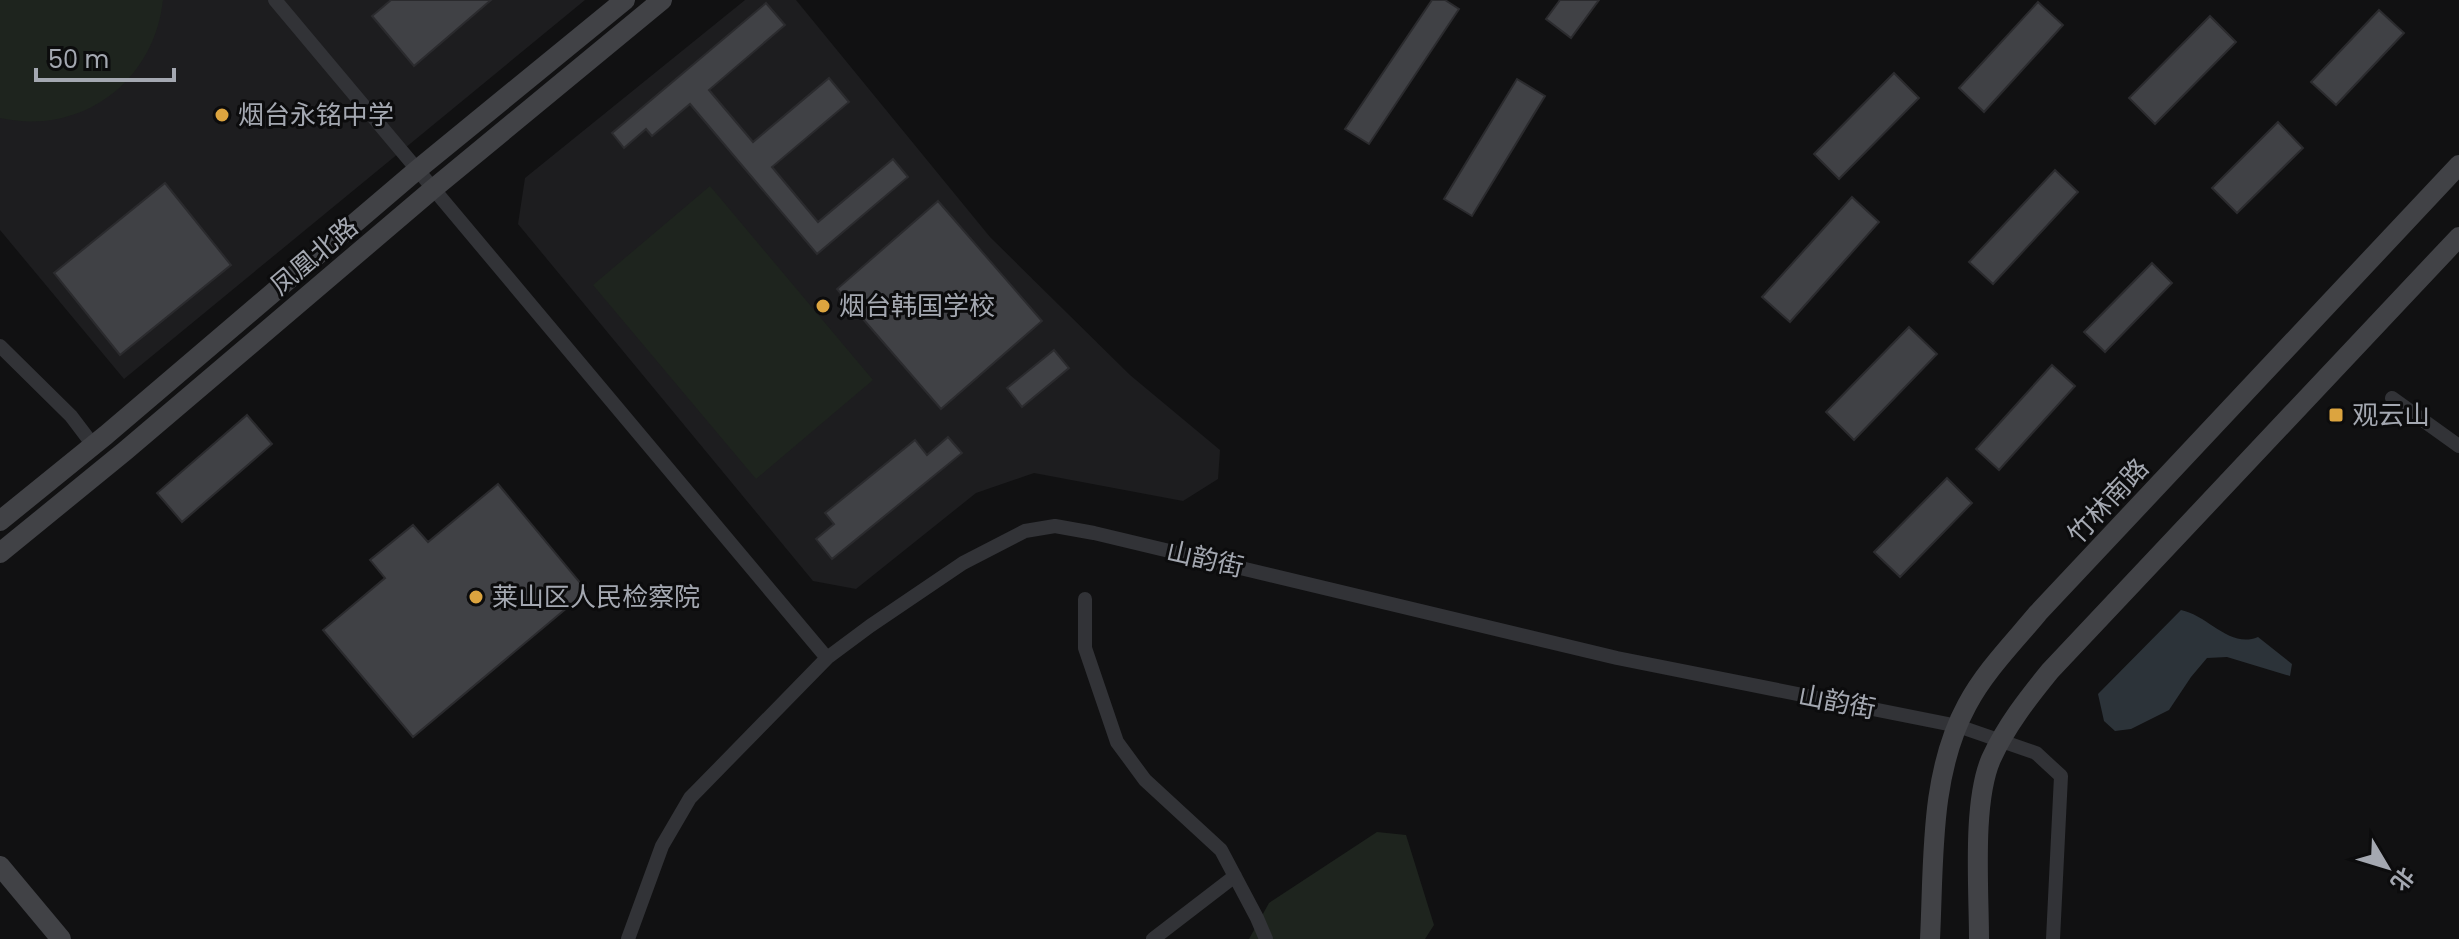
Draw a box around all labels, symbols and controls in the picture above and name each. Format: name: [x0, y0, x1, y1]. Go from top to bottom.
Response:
scale bar: [36, 32, 174, 82]
text: 50 m: [48, 43, 109, 76]
place label: 烟台永铭中学: [238, 97, 394, 133]
marker: 烟台永铭中学: [213, 106, 231, 124]
street label: 凤凰北路: [263, 209, 365, 303]
place label: 烟台韩国学校: [839, 288, 995, 324]
marker: 烟台韩国学校: [814, 297, 832, 315]
place label: 观云山: [2352, 397, 2430, 433]
marker: 观云山: [2327, 406, 2345, 424]
street label: 竹林南路: [2059, 451, 2157, 551]
street label: 山韵街: [1163, 533, 1247, 585]
place label: 莱山区人民检察院: [492, 579, 700, 615]
marker: 莱山区人民检察院: [467, 588, 485, 606]
street label: 山韵街: [1795, 677, 1879, 727]
north arrow: [2347, 827, 2427, 907]
text: 北: [2383, 861, 2421, 897]

